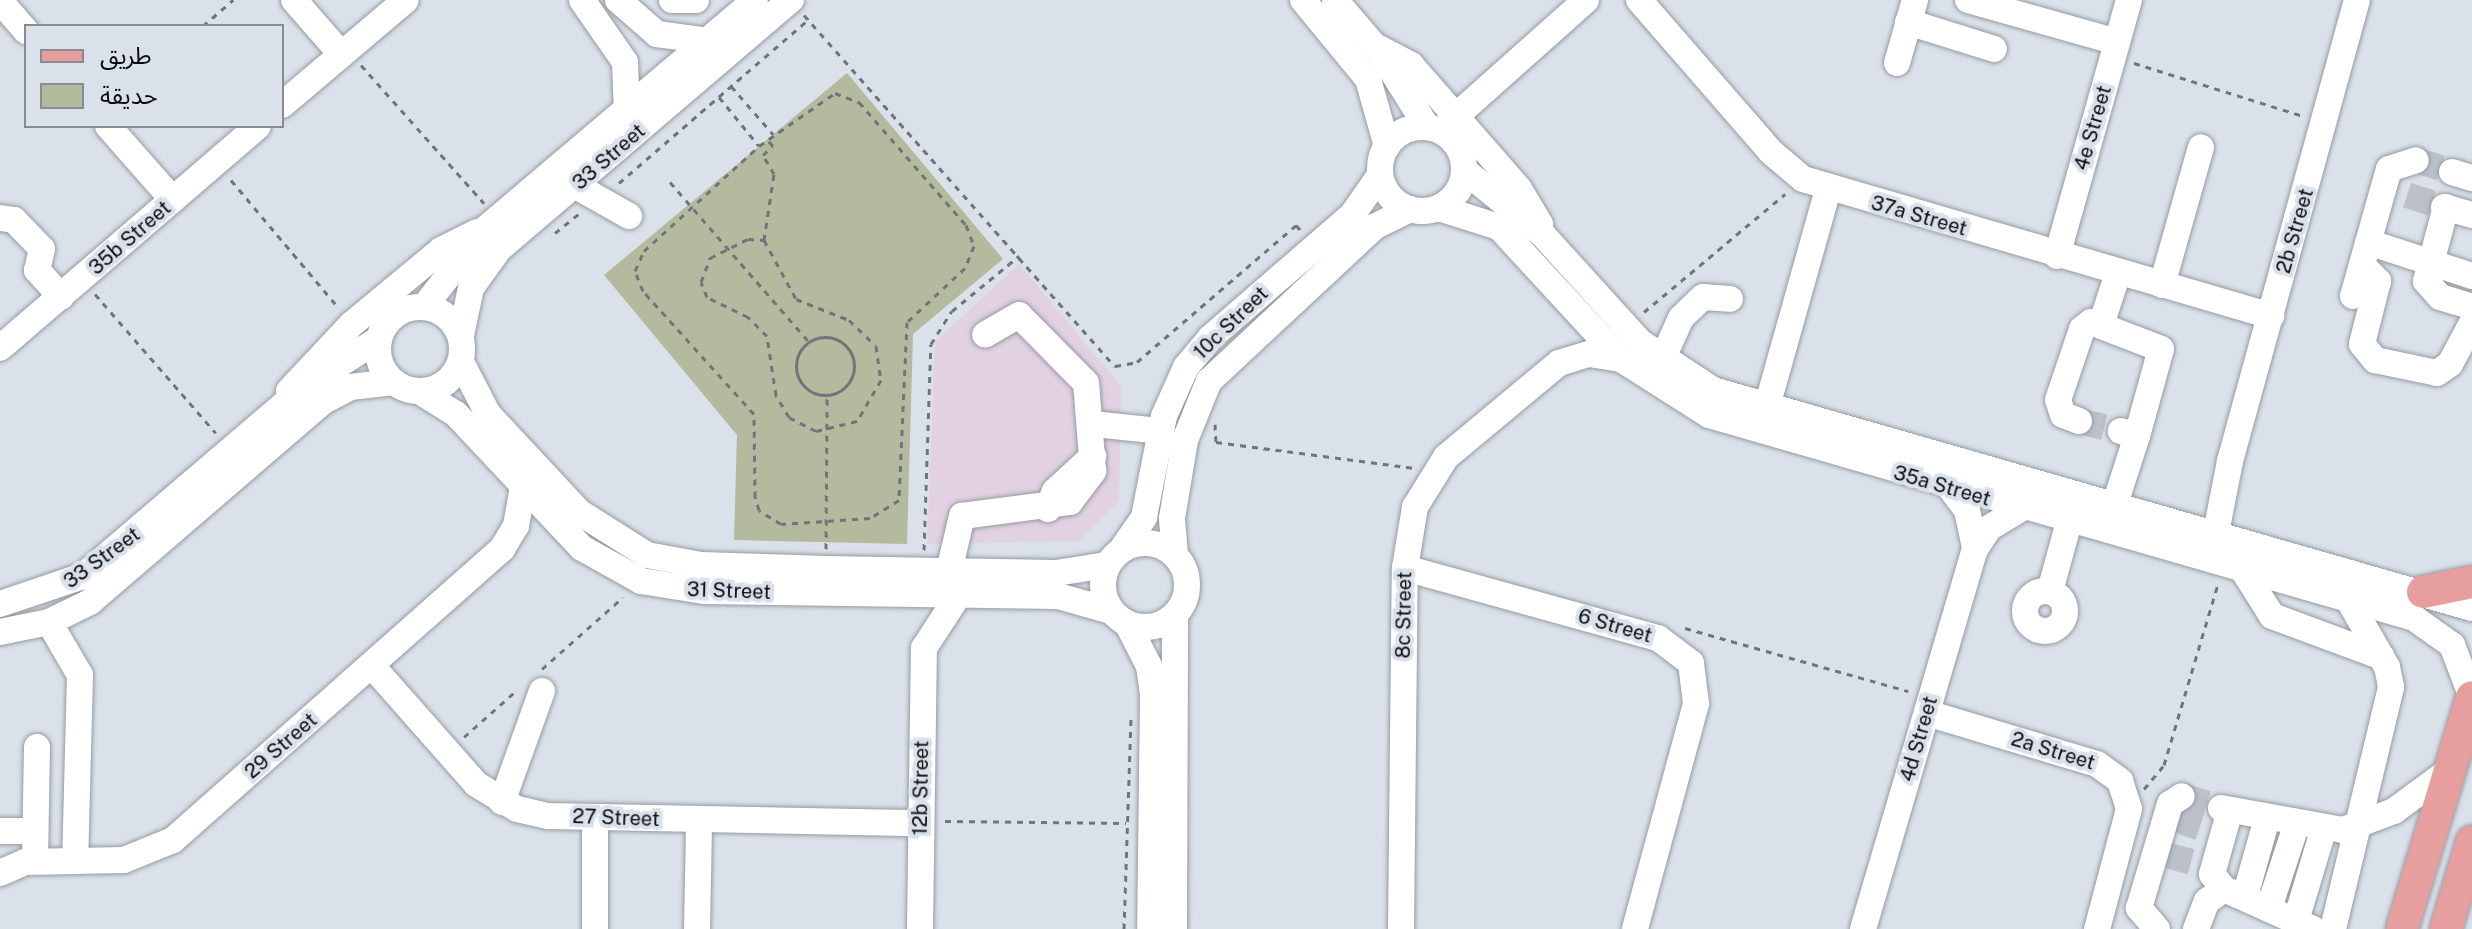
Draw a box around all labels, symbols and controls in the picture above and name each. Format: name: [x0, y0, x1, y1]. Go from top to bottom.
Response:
legend: [24, 24, 284, 128]
text: طريق: [100, 41, 152, 69]
text: حديقة: [100, 81, 158, 109]
street label: 4e Street: [2069, 83, 2117, 173]
street label: 33 Street: [568, 119, 650, 195]
street label: 2b Street: [2271, 186, 2319, 276]
street label: 37a Street: [1868, 191, 1970, 241]
street label: 35b Street: [84, 196, 176, 280]
street label: 10c Street: [1189, 282, 1273, 364]
street label: 35a Street: [1891, 461, 1993, 511]
street label: 33 Street: [59, 522, 145, 594]
street label: 8c Street: [1391, 571, 1417, 659]
street label: 31 Street: [687, 578, 771, 604]
street label: 6 Street: [1575, 604, 1655, 648]
street label: 4d Street: [1895, 694, 1943, 784]
street label: 29 Street: [240, 708, 322, 784]
street label: 2a Street: [2008, 727, 2098, 775]
street label: 12b Street: [908, 740, 934, 836]
street label: 27 Street: [572, 804, 660, 832]

